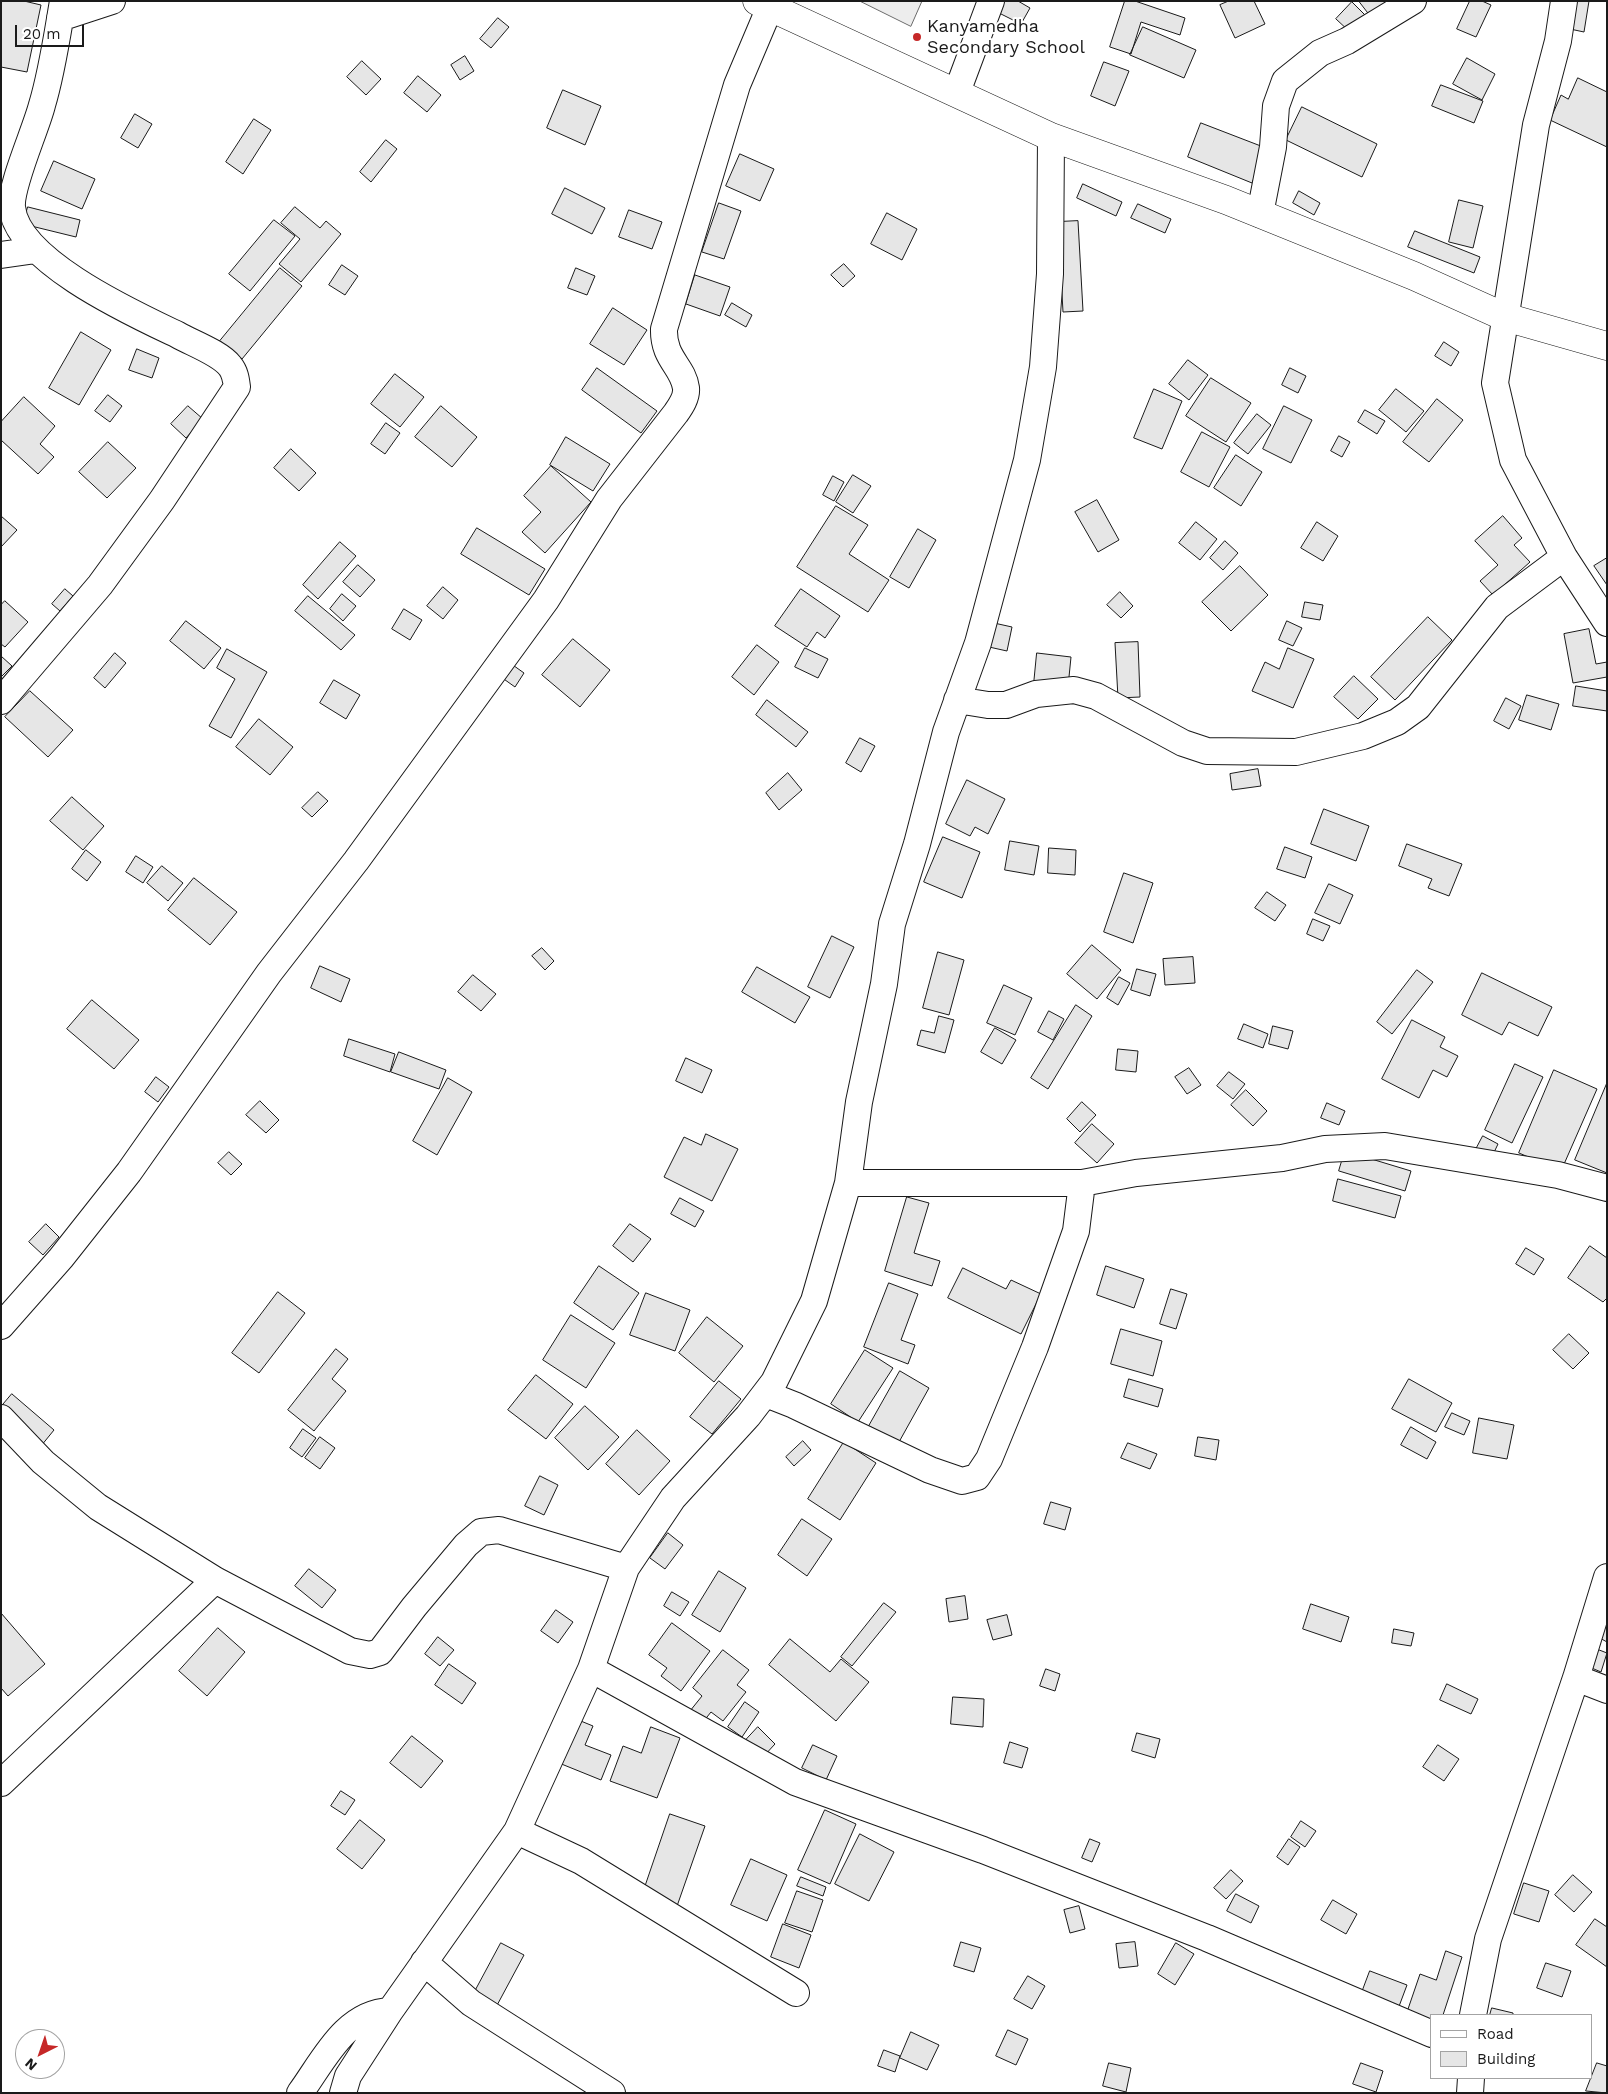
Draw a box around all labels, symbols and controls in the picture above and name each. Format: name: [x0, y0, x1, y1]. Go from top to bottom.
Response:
scale bar: [18, 15, 86, 47]
place label: Kanyamedha Secondary School: [927, 16, 1085, 58]
text: 20 m: [23, 25, 61, 43]
marker: Kanyamedha Secondary School: [911, 31, 923, 43]
legend: [1430, 2014, 1593, 2079]
text: Road: [1477, 2025, 1514, 2043]
north arrow: [15, 2029, 65, 2079]
text: Building: [1477, 2050, 1535, 2068]
text: N: [22, 2055, 40, 2074]

